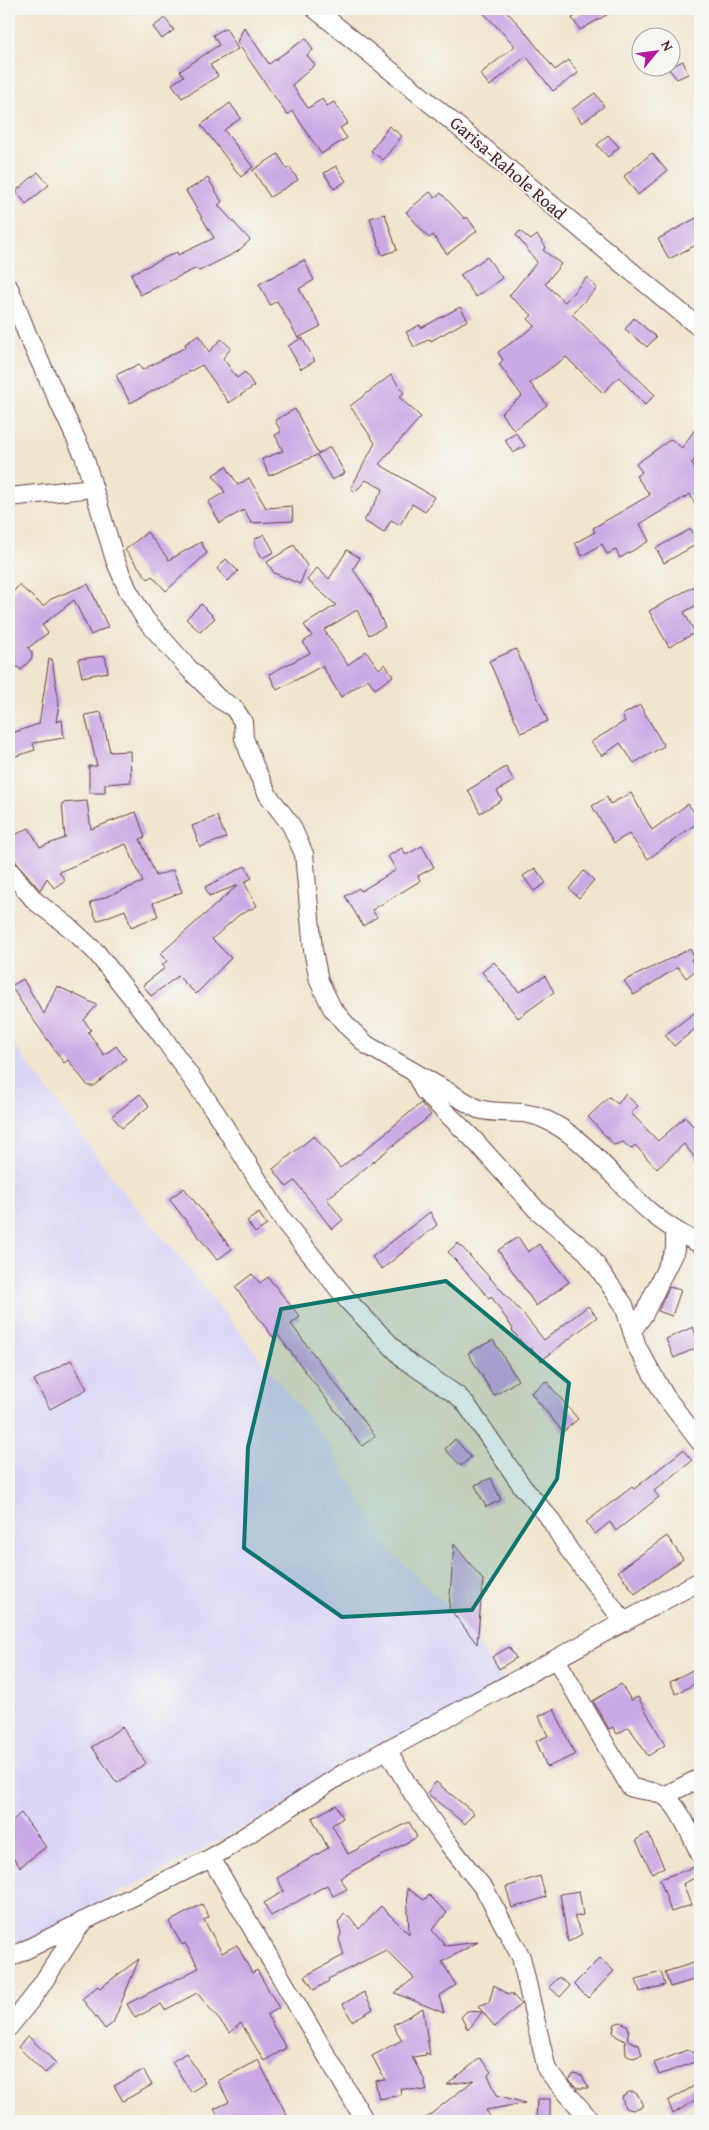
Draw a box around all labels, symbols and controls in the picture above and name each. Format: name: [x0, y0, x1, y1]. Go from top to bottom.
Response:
north arrow: [632, 28, 682, 78]
text: N: [656, 37, 679, 55]
street label: Garisa-Rahole Road: [444, 109, 573, 226]

